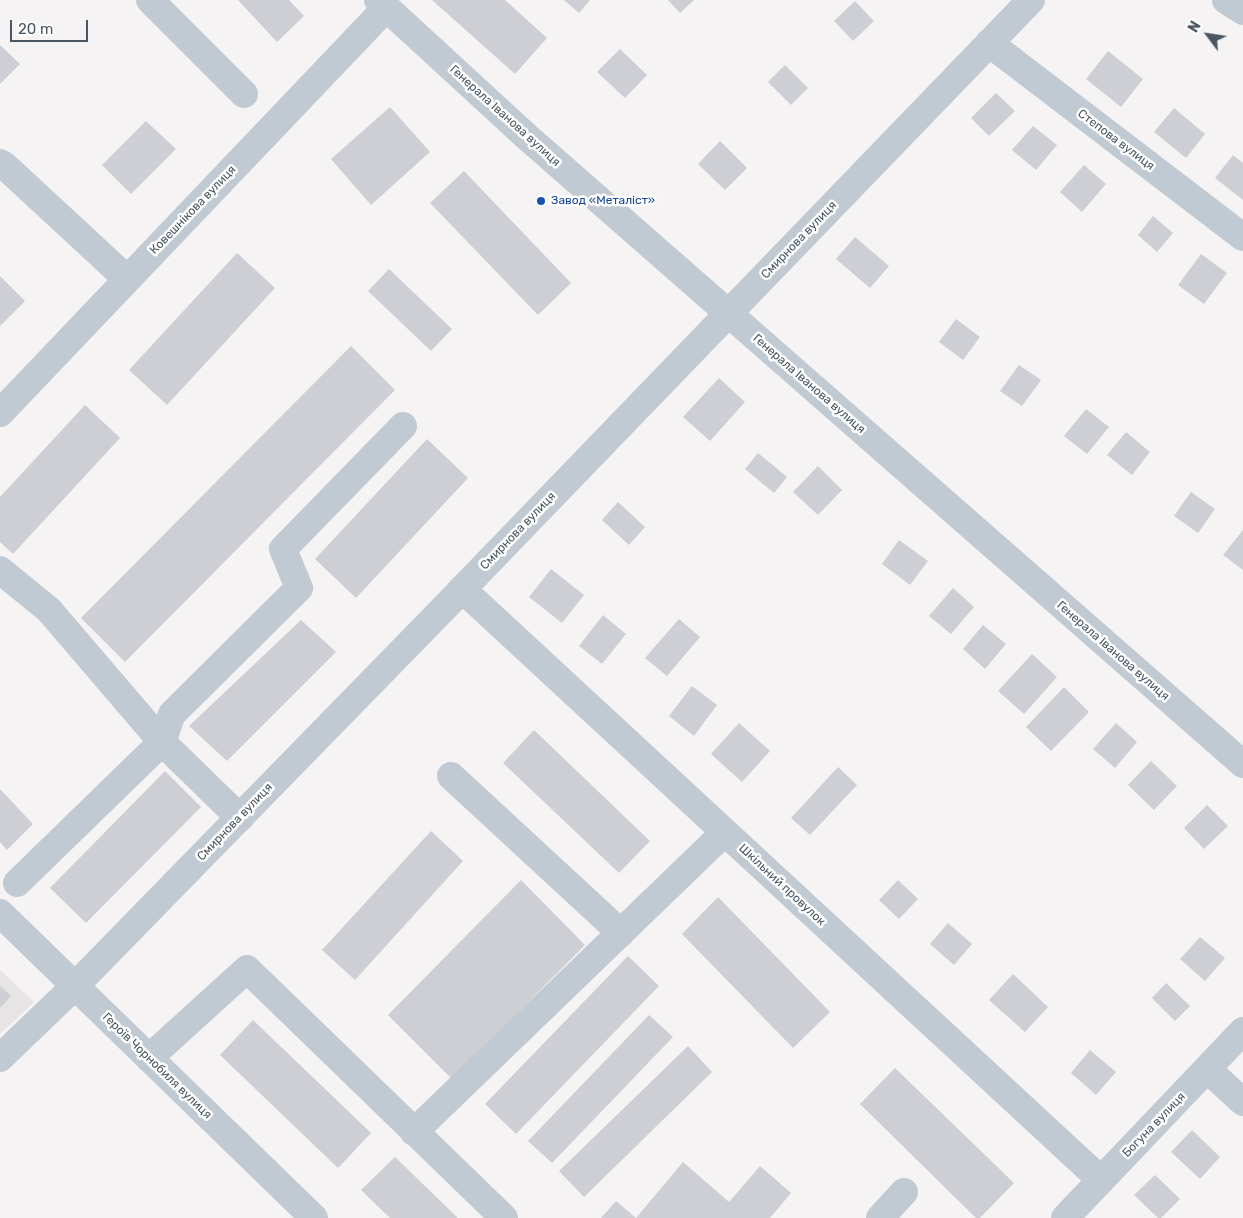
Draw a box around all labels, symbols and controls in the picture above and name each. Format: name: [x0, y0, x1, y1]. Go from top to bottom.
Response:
scale bar: [12, 10, 90, 42]
north arrow: [1183, 10, 1233, 60]
text: N: [1185, 18, 1205, 36]
text: 20 m: [18, 20, 53, 38]
street label: Генерала Іванова вулиця: [447, 62, 563, 170]
street label: Степова вулиця: [1075, 106, 1157, 174]
street label: Ковешнікова вулиця: [147, 163, 239, 257]
place label: Завод «Металіст»: [551, 194, 655, 208]
marker: Завод «Металіст»: [535, 195, 547, 207]
street label: Смирнова вулиця: [758, 198, 840, 282]
street label: Генерала Іванова вулиця: [750, 331, 868, 437]
street label: Смирнова вулиця: [477, 489, 559, 573]
street label: Генерала Іванова вулиця: [1054, 598, 1172, 704]
street label: Смирнова вулиця: [194, 780, 276, 864]
street label: Шкільний провулок: [736, 841, 828, 929]
street label: Героїв Чорнобиля вулиця: [99, 1010, 215, 1122]
street label: Богуна вулиця: [1120, 1090, 1188, 1160]

